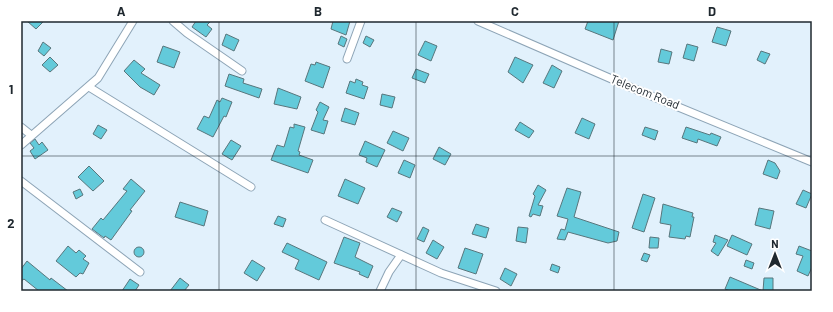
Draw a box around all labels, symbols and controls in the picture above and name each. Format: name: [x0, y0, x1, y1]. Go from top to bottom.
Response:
text: A: [117, 3, 126, 19]
text: B: [314, 3, 322, 19]
text: C: [511, 3, 519, 19]
text: D: [708, 3, 716, 19]
street label: Telecom Road: [609, 71, 682, 111]
text: 1: [9, 81, 13, 97]
text: 2: [7, 215, 15, 231]
north arrow: [755, 234, 795, 274]
text: N: [771, 237, 779, 250]

